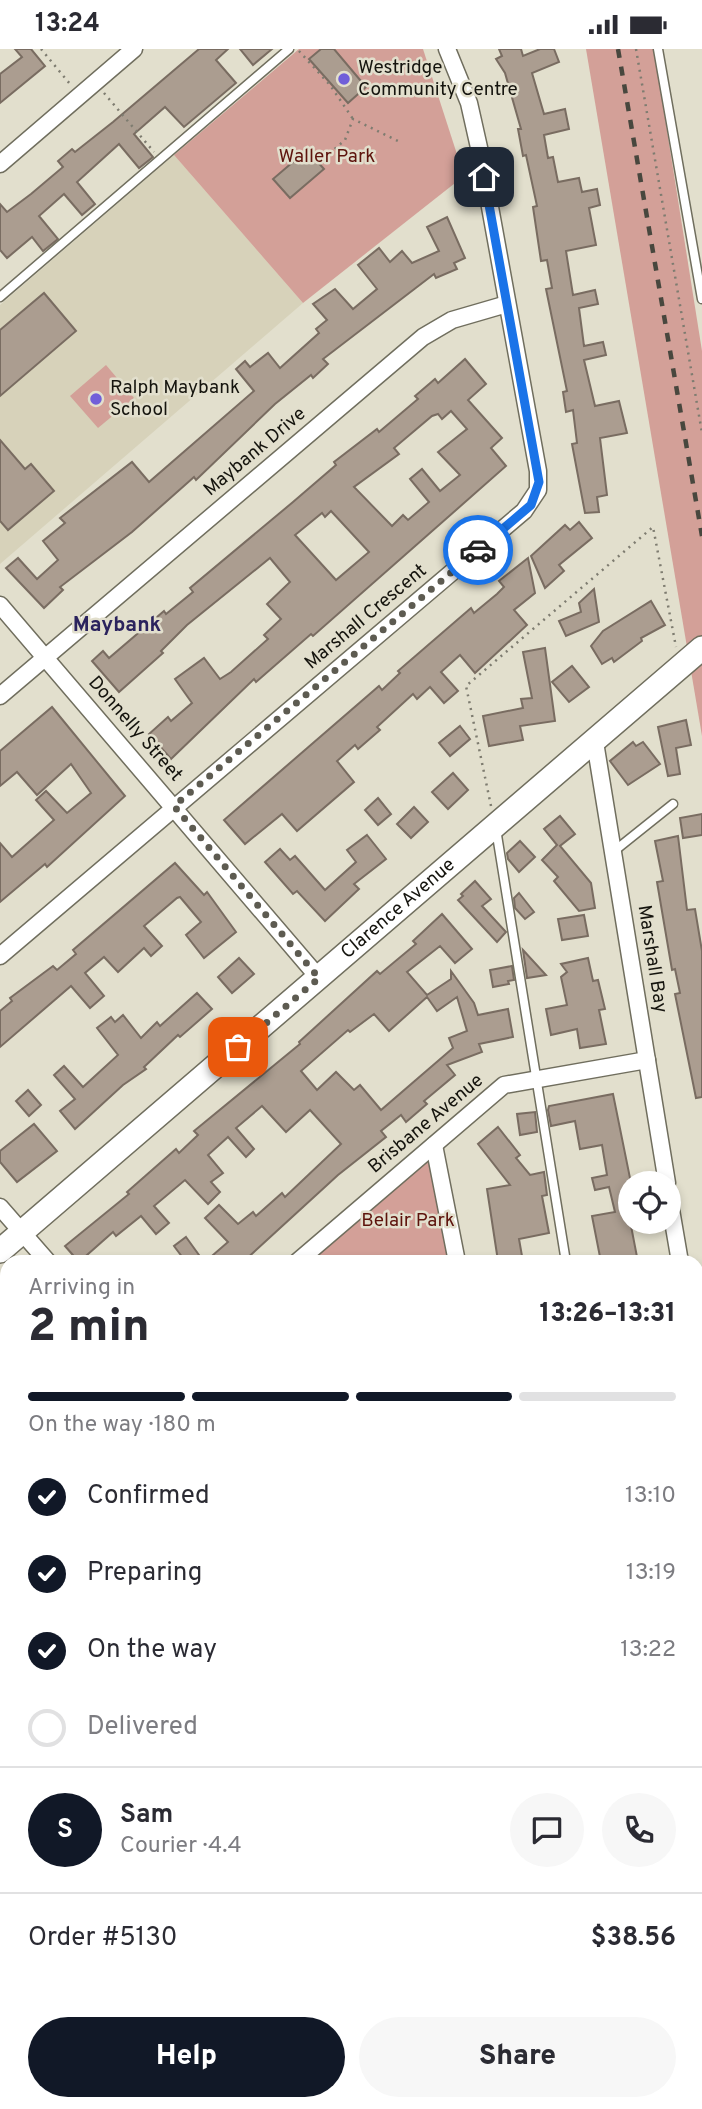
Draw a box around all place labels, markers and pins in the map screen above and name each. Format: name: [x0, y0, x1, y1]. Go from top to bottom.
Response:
place label: Westridge Community Centre: [358, 56, 518, 102]
marker: Westridge Community Centre: [336, 71, 352, 87]
pin: [454, 147, 514, 207]
place label: Ralph Maybank School: [110, 376, 240, 422]
marker: Ralph Maybank School: [88, 391, 104, 407]
pin: [208, 1017, 268, 1077]

